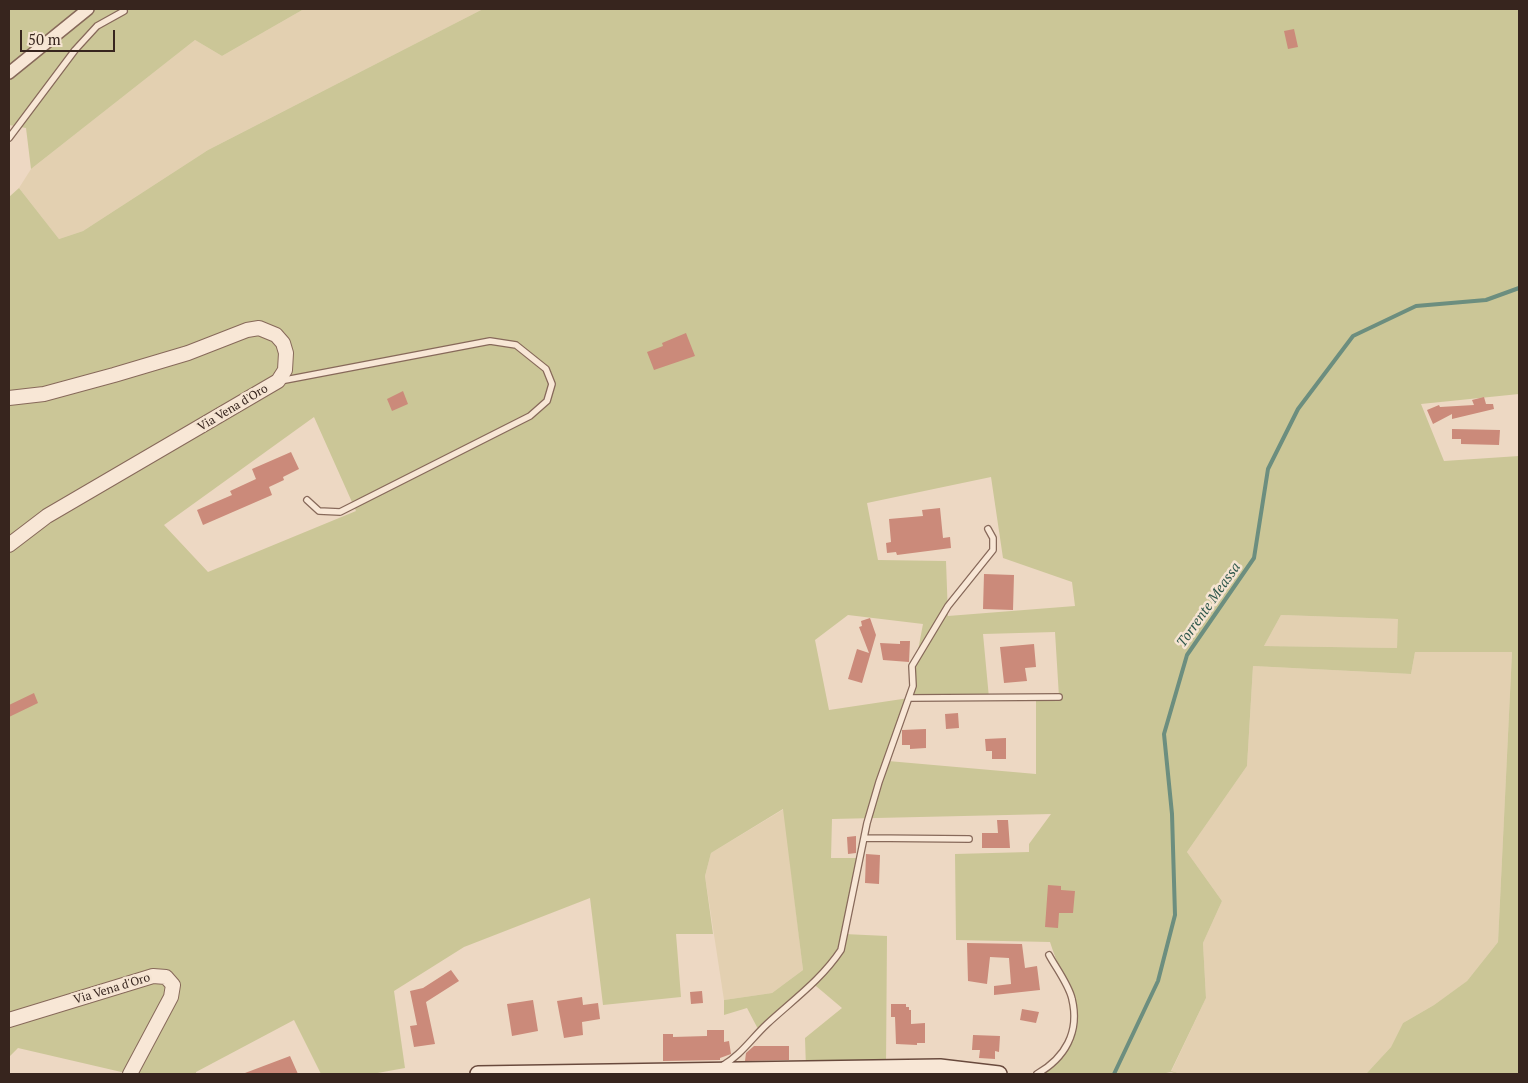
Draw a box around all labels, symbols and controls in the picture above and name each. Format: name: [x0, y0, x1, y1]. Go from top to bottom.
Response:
scale bar: [22, 20, 118, 52]
text: 50 m: [28, 29, 61, 49]
street label: Via Vena d'Oro: [195, 381, 271, 435]
water label: Torrente Meassa: [1174, 559, 1244, 651]
street label: Via Vena d'Oro: [72, 971, 152, 1007]

